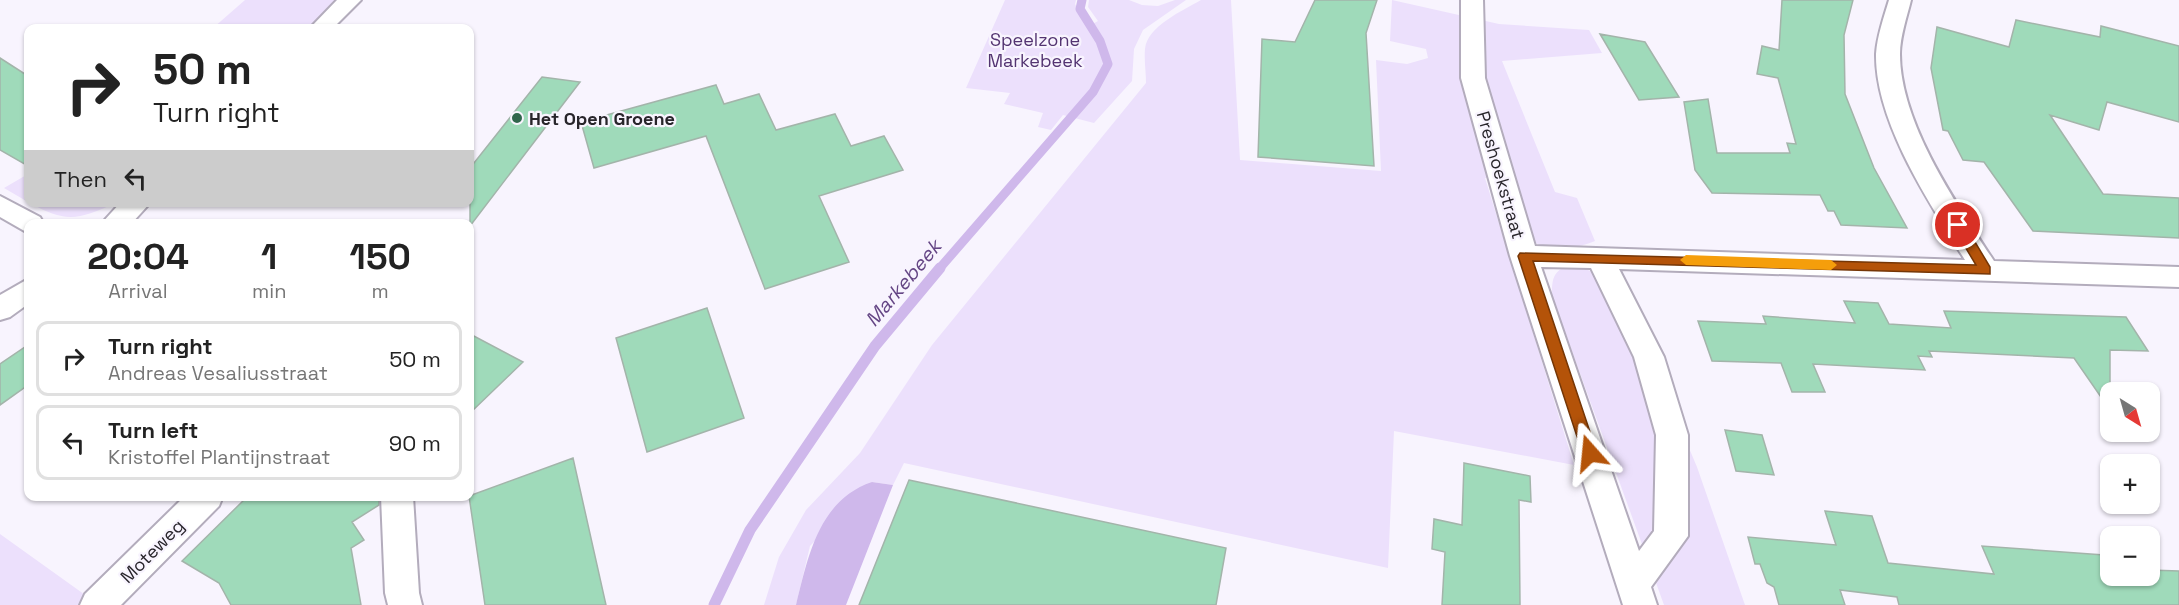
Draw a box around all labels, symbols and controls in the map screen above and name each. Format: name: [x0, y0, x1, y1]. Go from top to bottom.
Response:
park label: Speelzone Markebeek: [987, 28, 1083, 72]
text: 50 m: [153, 43, 252, 96]
icon: right: [54, 48, 132, 126]
text: Turn right: [153, 95, 280, 130]
place label: Het Open Groene: [529, 107, 675, 130]
street label: Preshoekstraat: [1472, 108, 1530, 242]
marker: Het Open Groene: [510, 111, 524, 125]
icon: left: [119, 162, 152, 195]
text: Then: [54, 165, 107, 193]
pin: [1932, 199, 1983, 250]
icon: arrive: [1941, 208, 1974, 241]
water label: Markebeek: [859, 232, 948, 332]
text: 20:04: [87, 234, 189, 280]
text: 1: [261, 234, 277, 280]
text: 150: [350, 234, 411, 280]
text: Arrival: [108, 278, 168, 304]
text: min: [252, 278, 286, 304]
text: m: [372, 278, 389, 304]
text: Turn right: [108, 332, 213, 360]
icon: right: [57, 342, 90, 375]
text: 50 m: [389, 345, 441, 373]
text: Andreas Vesaliusstraat: [108, 360, 328, 386]
north arrow: [2100, 382, 2160, 442]
map controls: [2100, 382, 2160, 586]
text: Turn left: [108, 416, 198, 444]
position arrow: [1558, 421, 1622, 485]
icon: left: [57, 426, 90, 459]
text: 90 m: [389, 429, 441, 457]
text: Kristoffel Plantijnstraat: [108, 444, 330, 470]
button: +: [2100, 454, 2160, 514]
street label: Moteweg: [115, 514, 189, 588]
button: −: [2100, 526, 2160, 586]

